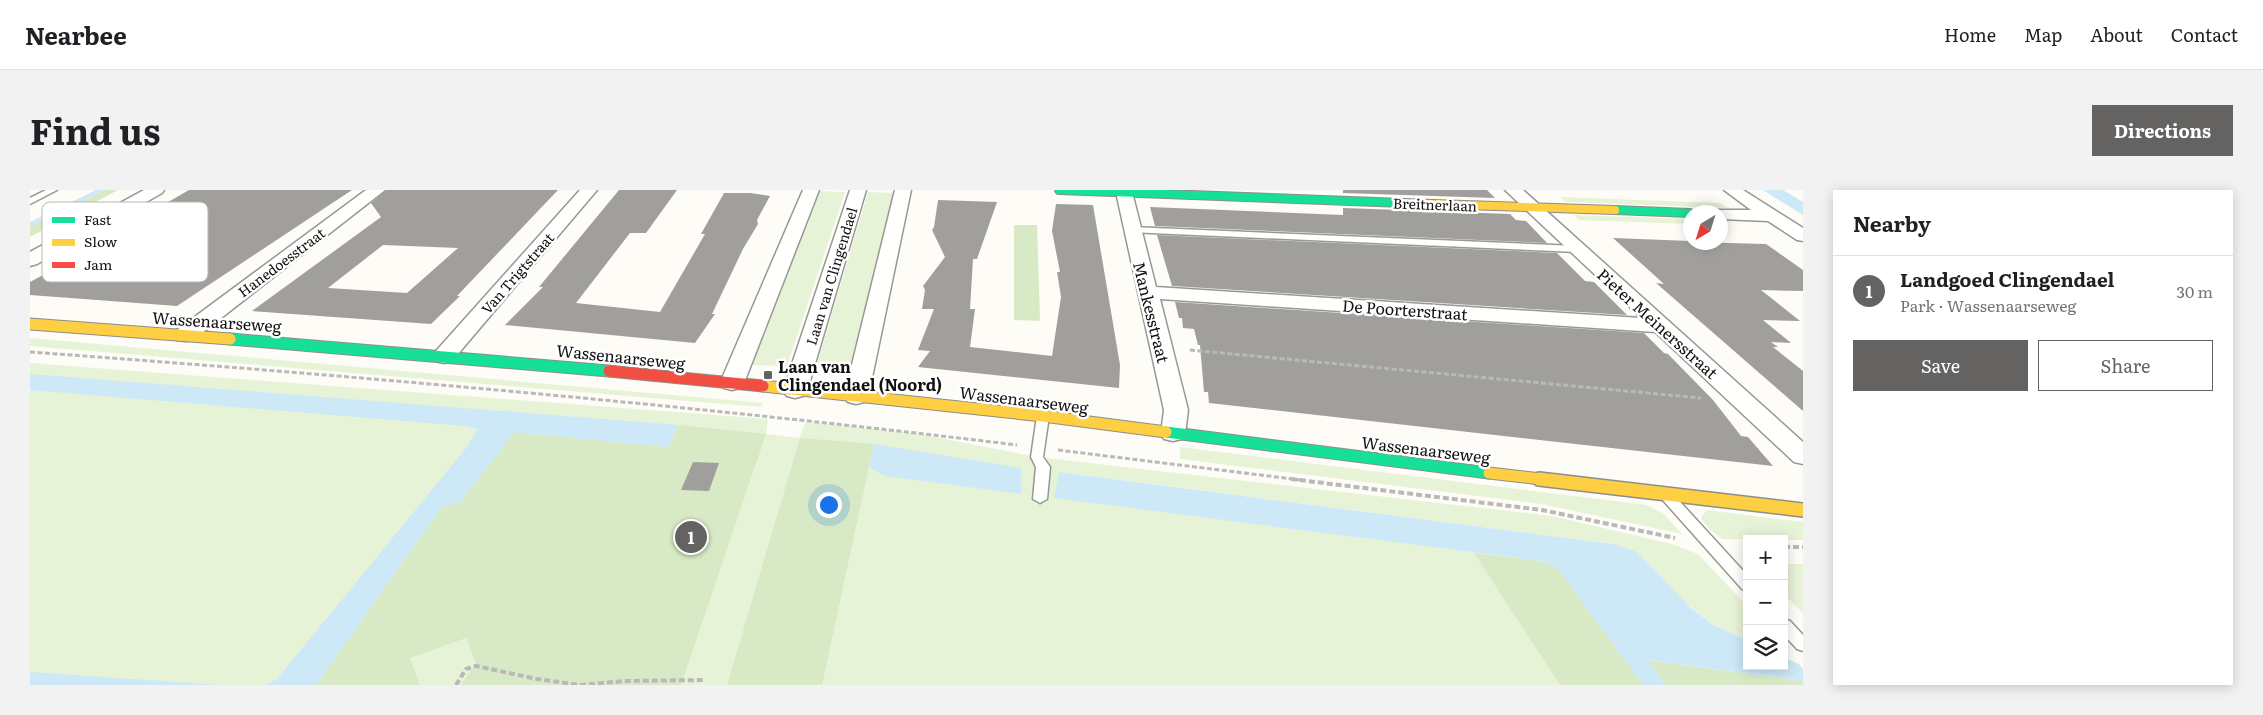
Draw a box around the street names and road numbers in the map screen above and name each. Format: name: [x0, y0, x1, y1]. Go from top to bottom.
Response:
street label: Breitnerlaan: [1393, 193, 1477, 215]
street label: Laan van Clingendael: [800, 204, 862, 347]
street label: Hanedoesstraat: [233, 222, 329, 301]
street label: Van Trigtstraat: [476, 228, 558, 318]
street label: Mankesstraat: [1128, 259, 1176, 366]
street label: Pieter Meinersstraat: [1592, 262, 1724, 384]
street label: De Poorterstraat: [1341, 293, 1469, 325]
street label: Wassenaarseweg: [151, 305, 283, 337]
street label: Wassenaarseweg: [555, 337, 687, 375]
street label: Wassenaarseweg: [958, 379, 1090, 419]
street label: Wassenaarseweg: [1360, 429, 1492, 469]

